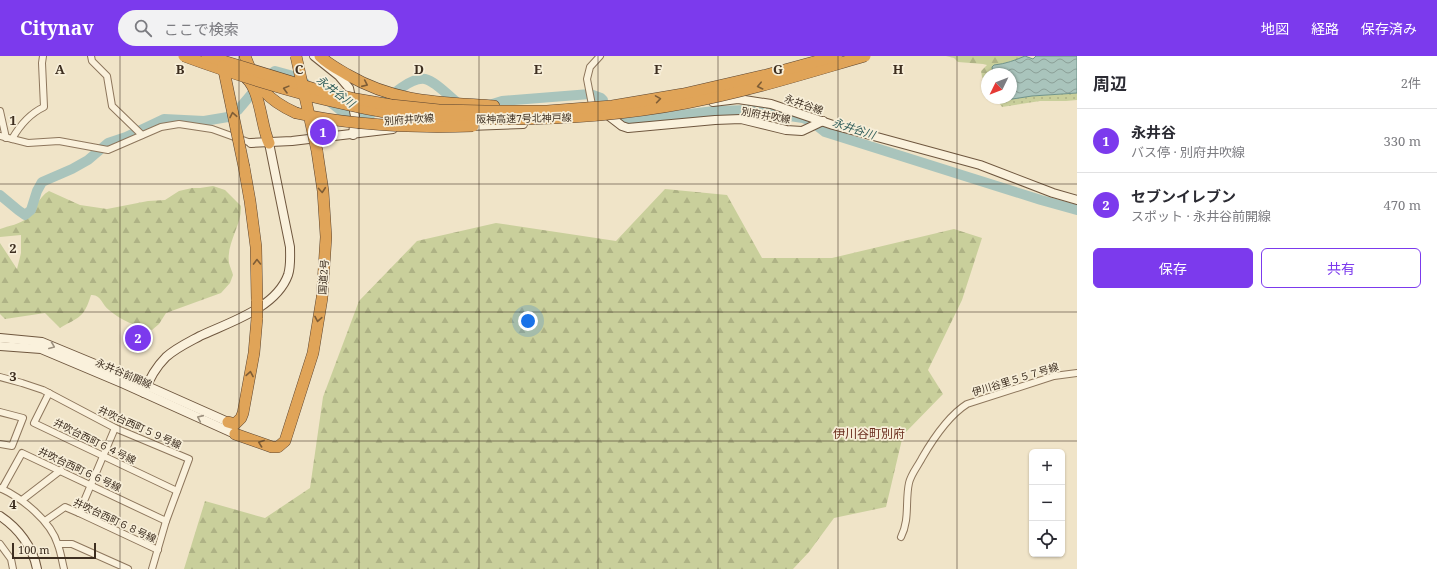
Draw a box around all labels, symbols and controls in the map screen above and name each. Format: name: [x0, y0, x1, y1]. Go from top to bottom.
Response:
search box: [118, 10, 398, 46]
text: Citynav: [20, 15, 94, 41]
icon: search: [132, 17, 154, 39]
text: ここで検索: [164, 19, 239, 39]
text: 地図: [1261, 19, 1289, 38]
text: 経路: [1311, 19, 1339, 38]
text: 保存済み: [1361, 19, 1417, 38]
text: A: [55, 60, 65, 78]
text: B: [176, 60, 185, 78]
text: C: [295, 60, 304, 78]
text: D: [414, 60, 424, 78]
text: E: [534, 60, 543, 78]
text: F: [654, 60, 662, 78]
text: G: [773, 60, 783, 78]
text: H: [893, 60, 904, 78]
north arrow: [981, 68, 1017, 104]
water label: 永井谷川: [314, 72, 359, 111]
text: 周辺: [1093, 72, 1127, 95]
text: 2件: [1401, 74, 1421, 92]
one-way arrow: [360, 79, 368, 87]
one-way arrow: [757, 81, 763, 89]
one-way arrow: [283, 86, 289, 94]
street label: 永井谷線: [783, 91, 825, 117]
one-way arrow: [655, 95, 661, 103]
street label: 別府井吹線: [740, 104, 792, 126]
street label: 別府井吹線: [384, 110, 434, 128]
street label: 阪神高速7号北神戸線: [476, 110, 572, 126]
text: 1: [9, 111, 17, 129]
one-way arrow: [230, 112, 238, 119]
water label: 永井谷川: [831, 114, 878, 142]
pin: 1: [310, 117, 336, 147]
text: 永井谷: [1131, 122, 1176, 142]
text: 1: [1102, 132, 1110, 150]
text: 330 m: [1384, 132, 1421, 150]
text: バス停 · 別府井吹線: [1131, 143, 1245, 161]
text: セブンイレブン: [1131, 186, 1236, 206]
one-way arrow: [318, 187, 327, 193]
text: 2: [1102, 196, 1110, 214]
text: 470 m: [1384, 196, 1421, 214]
text: スポット · 永井谷前開線: [1131, 207, 1271, 225]
text: 2: [9, 239, 17, 257]
button: 保存: [1093, 248, 1253, 288]
button: 共有: [1261, 248, 1421, 288]
one-way arrow: [252, 259, 261, 265]
street label: 国道2号: [315, 259, 331, 295]
your location: [518, 311, 538, 331]
one-way arrow: [315, 316, 323, 322]
pin: 2: [125, 323, 151, 353]
one-way arrow: [47, 341, 55, 349]
street label: 永井谷前開線: [94, 355, 154, 391]
street label: 伊川谷里５５７号線: [970, 359, 1060, 399]
text: 3: [9, 367, 17, 385]
one-way arrow: [245, 371, 254, 377]
street label: 井吹台西町５９号線: [96, 402, 184, 452]
street label: 井吹台西町６４号線: [51, 415, 139, 467]
one-way arrow: [196, 415, 204, 423]
district label: 伊川谷町別府: [833, 425, 905, 442]
one-way arrow: [257, 440, 264, 448]
street label: 井吹台西町６６号線: [36, 444, 124, 494]
map controls: [1029, 449, 1065, 557]
button: +: [1029, 449, 1065, 485]
button: −: [1029, 485, 1065, 521]
text: 4: [9, 495, 17, 513]
street label: 井吹台西町６８号線: [71, 495, 159, 545]
button: locate: [1029, 521, 1065, 557]
scale bar: [12, 541, 96, 560]
text: 100 m: [18, 542, 50, 557]

